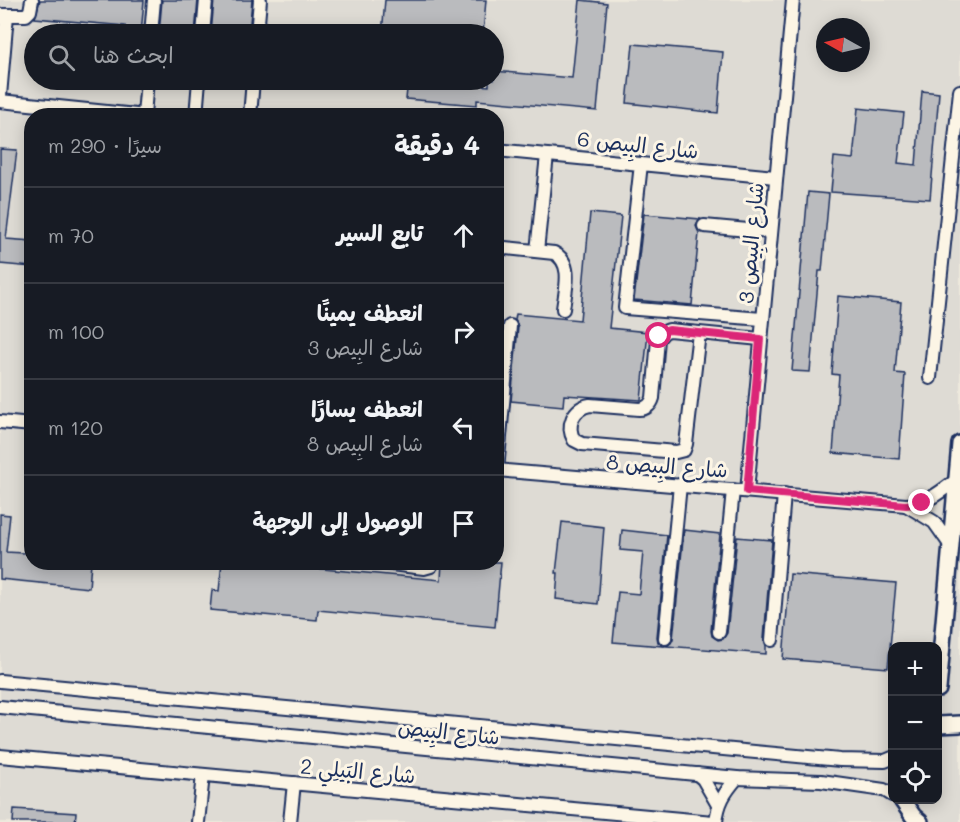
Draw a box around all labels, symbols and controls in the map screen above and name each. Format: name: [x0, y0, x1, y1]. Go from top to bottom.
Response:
north arrow: [816, 18, 870, 72]
search box: [24, 24, 504, 90]
text: ابحث هنا: [93, 40, 174, 69]
icon: search: [45, 41, 78, 74]
street label: شارع البِيص 6: [575, 124, 700, 169]
text: 4 دقيقة: [394, 128, 480, 162]
text: سيرًا · 290 m: [48, 132, 162, 158]
street label: شارع البِيص 3: [731, 181, 774, 305]
text: تابع السير: [337, 218, 423, 247]
icon: ahead: [447, 219, 480, 252]
text: 70 m: [48, 222, 94, 248]
text: انعطف يمينًا: [317, 298, 423, 327]
icon: right: [447, 315, 480, 348]
text: 100 m: [48, 318, 104, 344]
route start: [645, 322, 671, 348]
text: شارع البِيص 3: [307, 334, 423, 360]
text: انعطف يسارًا: [311, 394, 423, 423]
icon: left: [447, 411, 480, 444]
text: 120 m: [48, 414, 103, 440]
text: شارع البِيص 8: [307, 430, 423, 456]
street label: شارع البِيص 8: [605, 447, 729, 488]
route end: [908, 489, 934, 515]
text: الوصول إلى الوجهة: [252, 506, 423, 535]
icon: arrive: [447, 507, 480, 540]
map controls: [888, 642, 942, 804]
button: +: [888, 642, 942, 696]
button: −: [888, 696, 942, 750]
street label: شارع البِيص: [396, 712, 501, 755]
button: locate: [888, 750, 942, 804]
street label: شارع البَيلِي 2: [299, 752, 417, 795]

